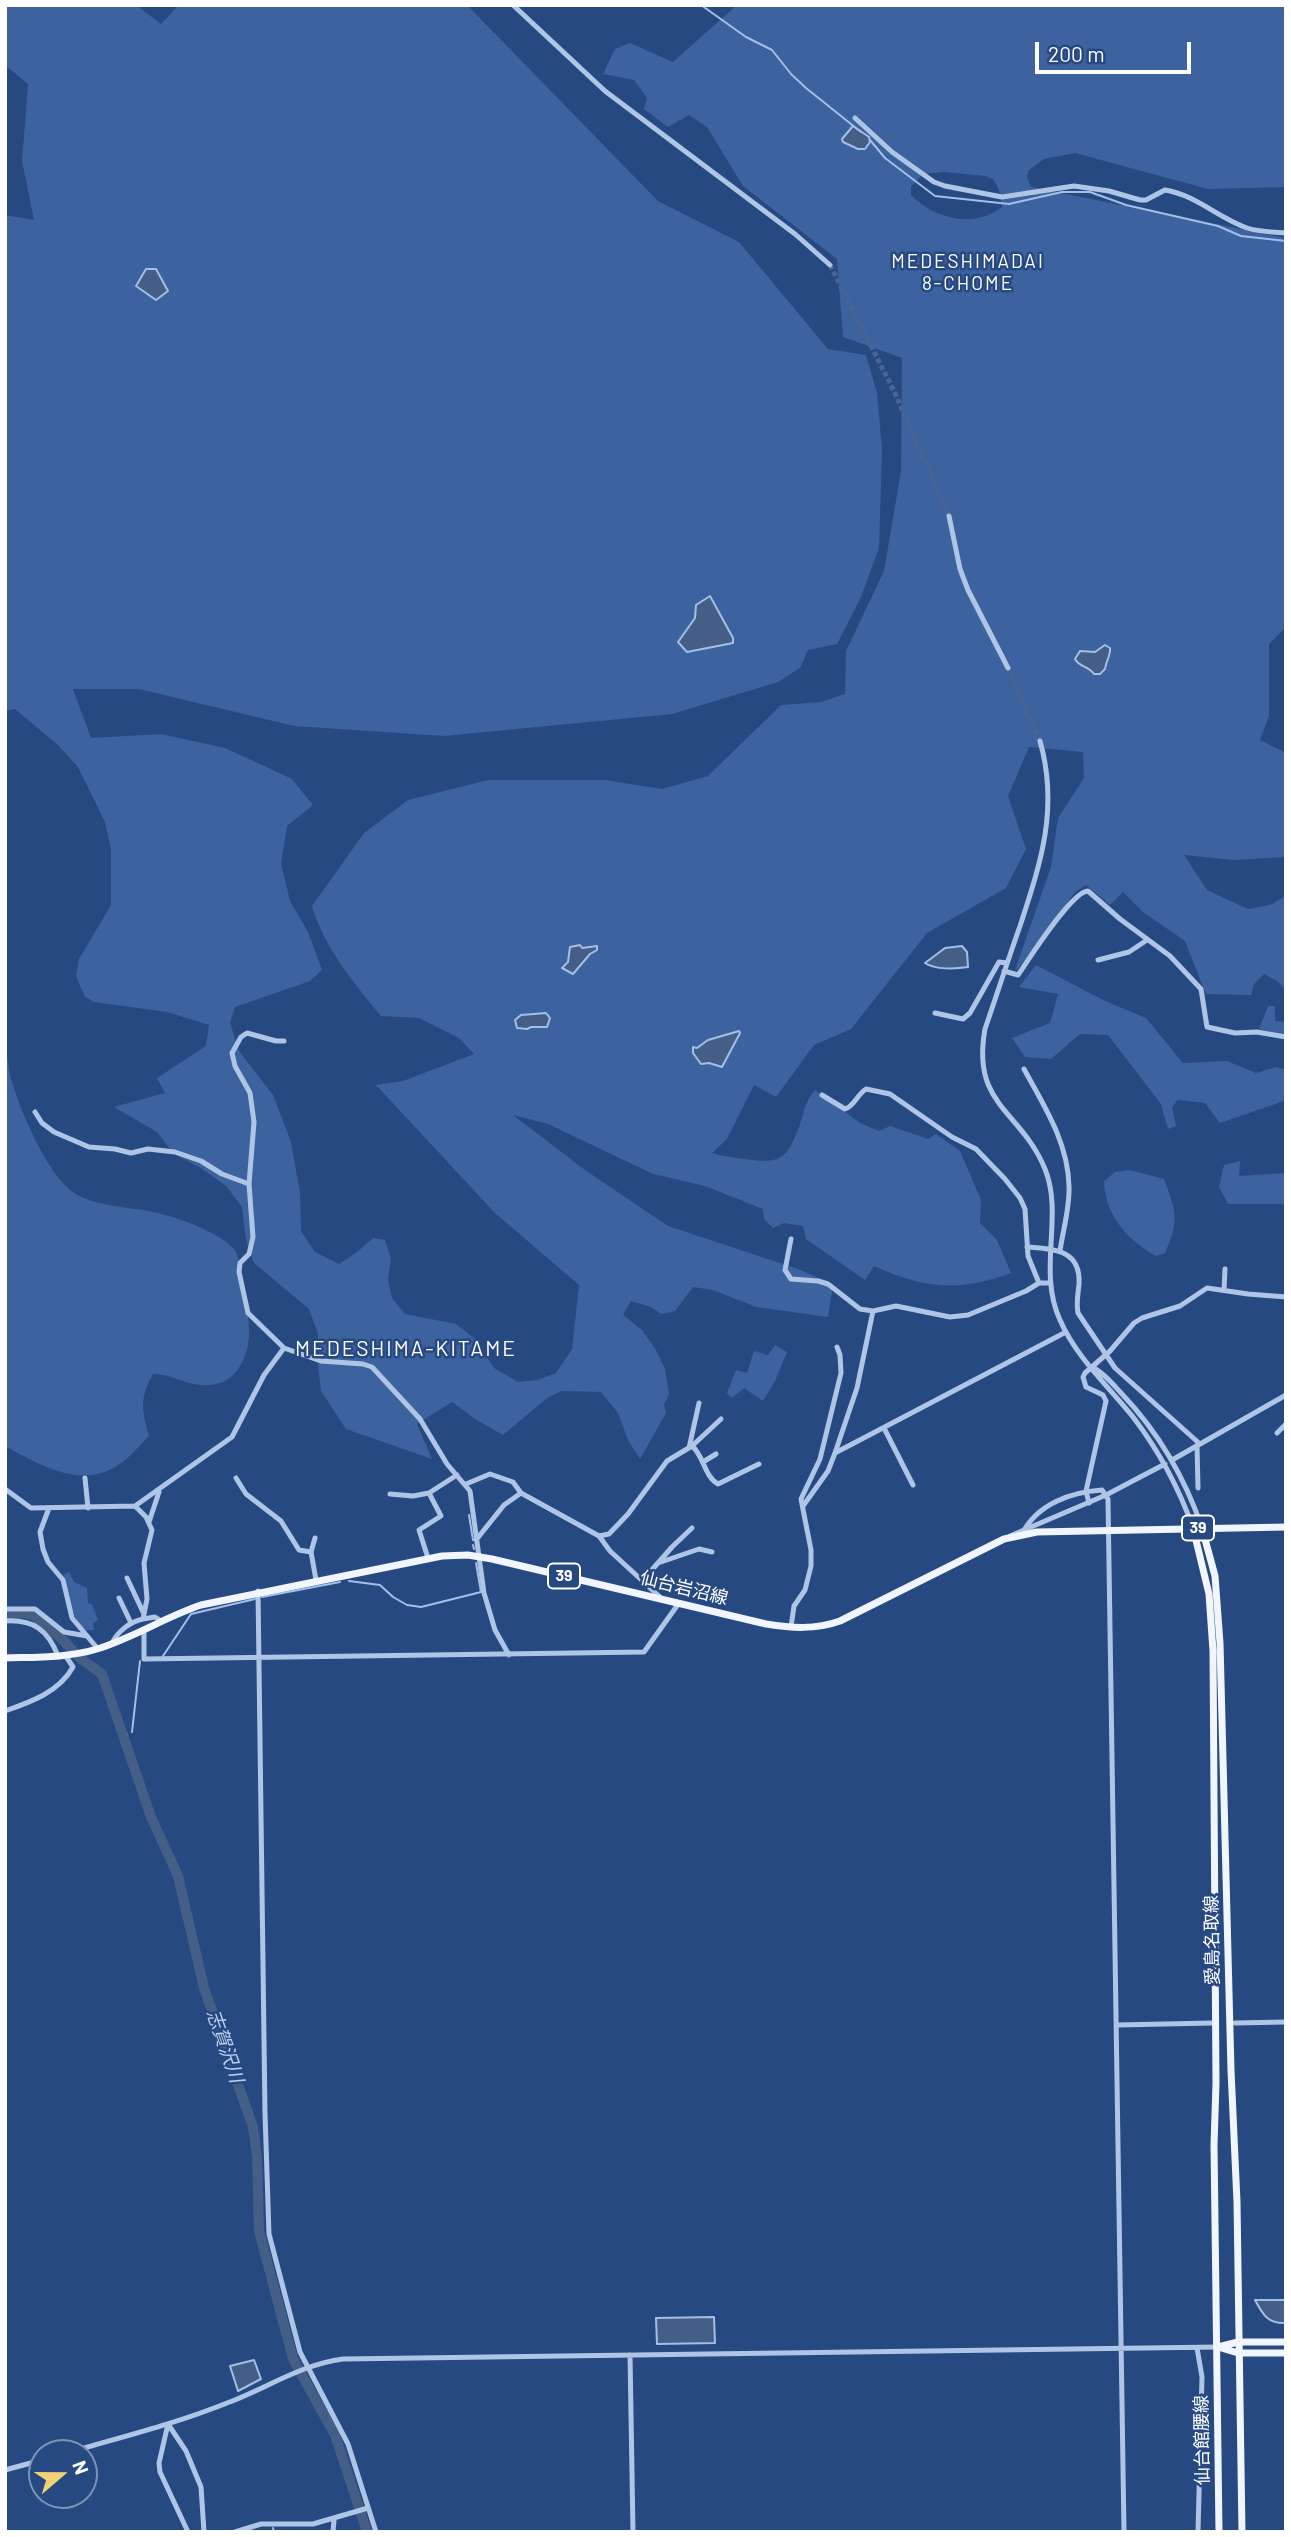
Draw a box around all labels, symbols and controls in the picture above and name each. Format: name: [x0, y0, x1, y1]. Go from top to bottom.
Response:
scale bar: [1039, 28, 1195, 72]
text: 200 m: [1048, 41, 1105, 66]
district label: MEDESHIMADAI 8-CHOME: [893, 251, 1043, 295]
district label: MEDESHIMA-KITAME: [297, 1336, 515, 1362]
road number: 39: [1182, 1516, 1214, 1540]
road number: 39: [548, 1564, 580, 1588]
street label: 仙台岩沼線: [638, 1567, 730, 1609]
street label: 愛島名取線: [1200, 1895, 1224, 1985]
water label: 志賀沢川: [202, 2006, 248, 2086]
street label: 仙台館腰線: [1190, 2395, 1214, 2485]
north arrow: [28, 2439, 98, 2509]
text: N: [68, 2457, 94, 2477]

